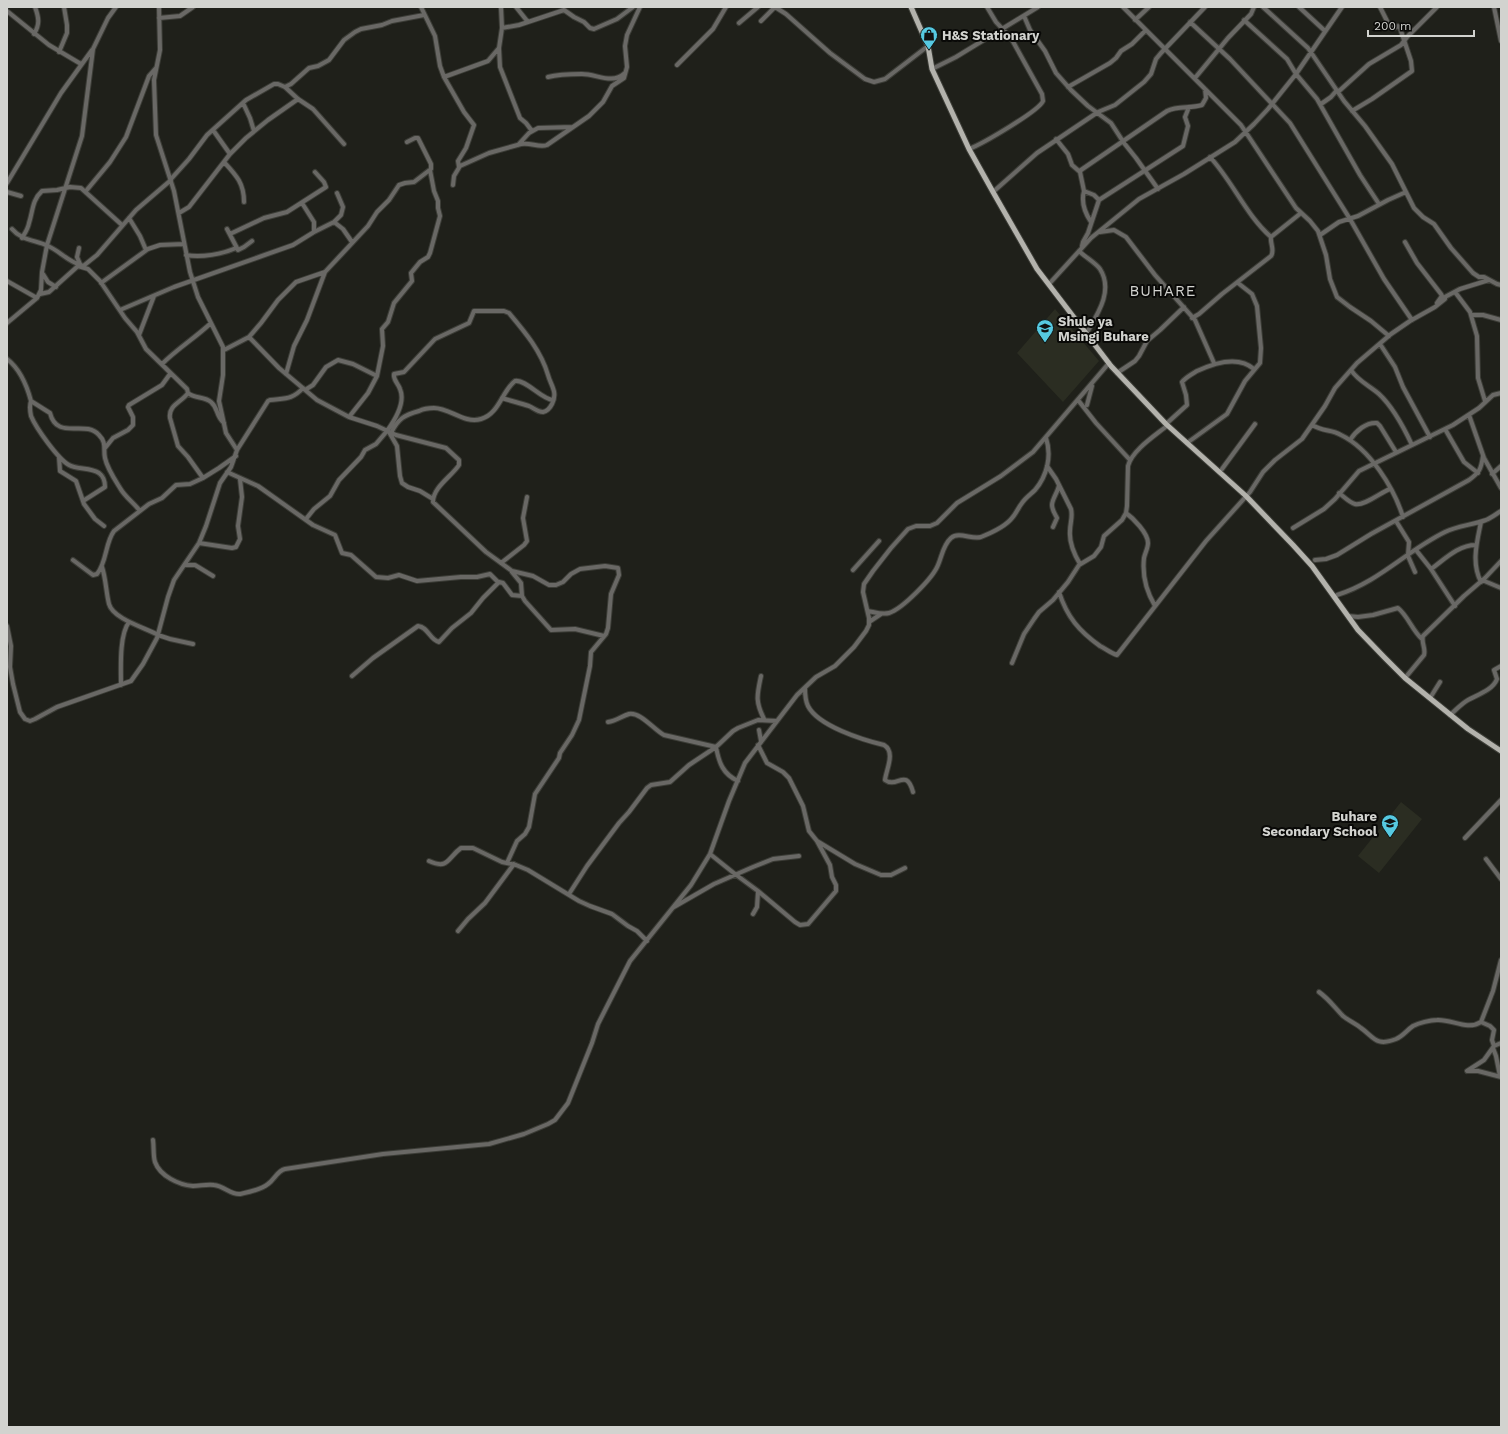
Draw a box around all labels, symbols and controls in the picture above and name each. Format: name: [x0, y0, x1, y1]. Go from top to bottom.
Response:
scale bar: [1368, 12, 1474, 38]
text: 200 m: [1374, 19, 1411, 33]
shop icon: H&S Stationary: [919, 25, 939, 50]
place label: H&S Stationary: [942, 28, 1040, 43]
district label: BUHARE: [1130, 282, 1196, 300]
place label: Shule ya Msingi Buhare: [1058, 314, 1149, 344]
school or university icon: Shule ya Msingi Buhare: [1035, 318, 1055, 343]
place label: Buhare Secondary School: [1262, 809, 1378, 839]
school or university icon: Buhare Secondary School: [1380, 813, 1400, 838]

